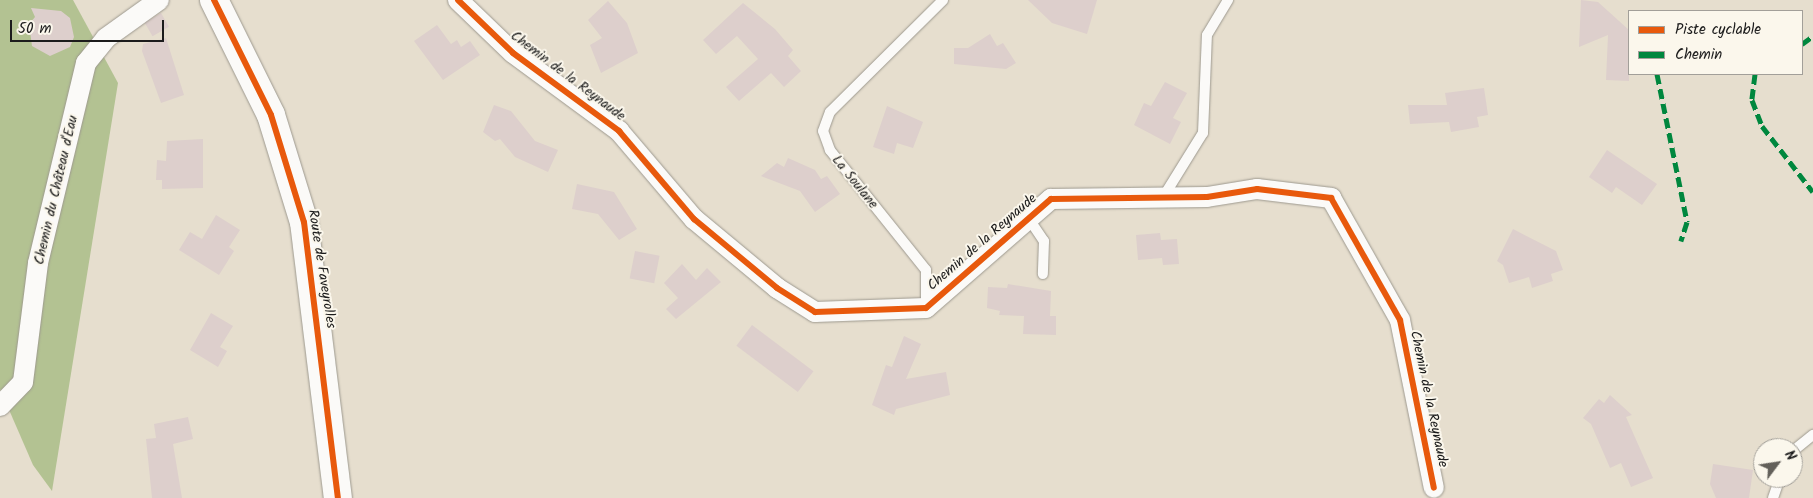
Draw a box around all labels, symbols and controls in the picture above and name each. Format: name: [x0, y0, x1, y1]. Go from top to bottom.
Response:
scale bar: [12, 10, 166, 42]
legend: [1628, 10, 1803, 75]
text: 50 m: [18, 17, 52, 41]
text: Piste cyclable: [1675, 18, 1761, 42]
street label: Chemin de la Reynaude: [507, 27, 629, 125]
text: Chemin: [1675, 43, 1722, 67]
street label: Chemin du Château d'Eau: [31, 114, 81, 266]
street label: La Soulane: [828, 152, 882, 212]
street label: Chemin de la Reynaude: [924, 190, 1040, 294]
street label: Route de Faveyrolles: [304, 208, 340, 330]
street label: Chemin de la Reynaude: [1406, 329, 1452, 469]
north arrow: [1753, 438, 1803, 488]
text: N: [1778, 446, 1802, 465]

